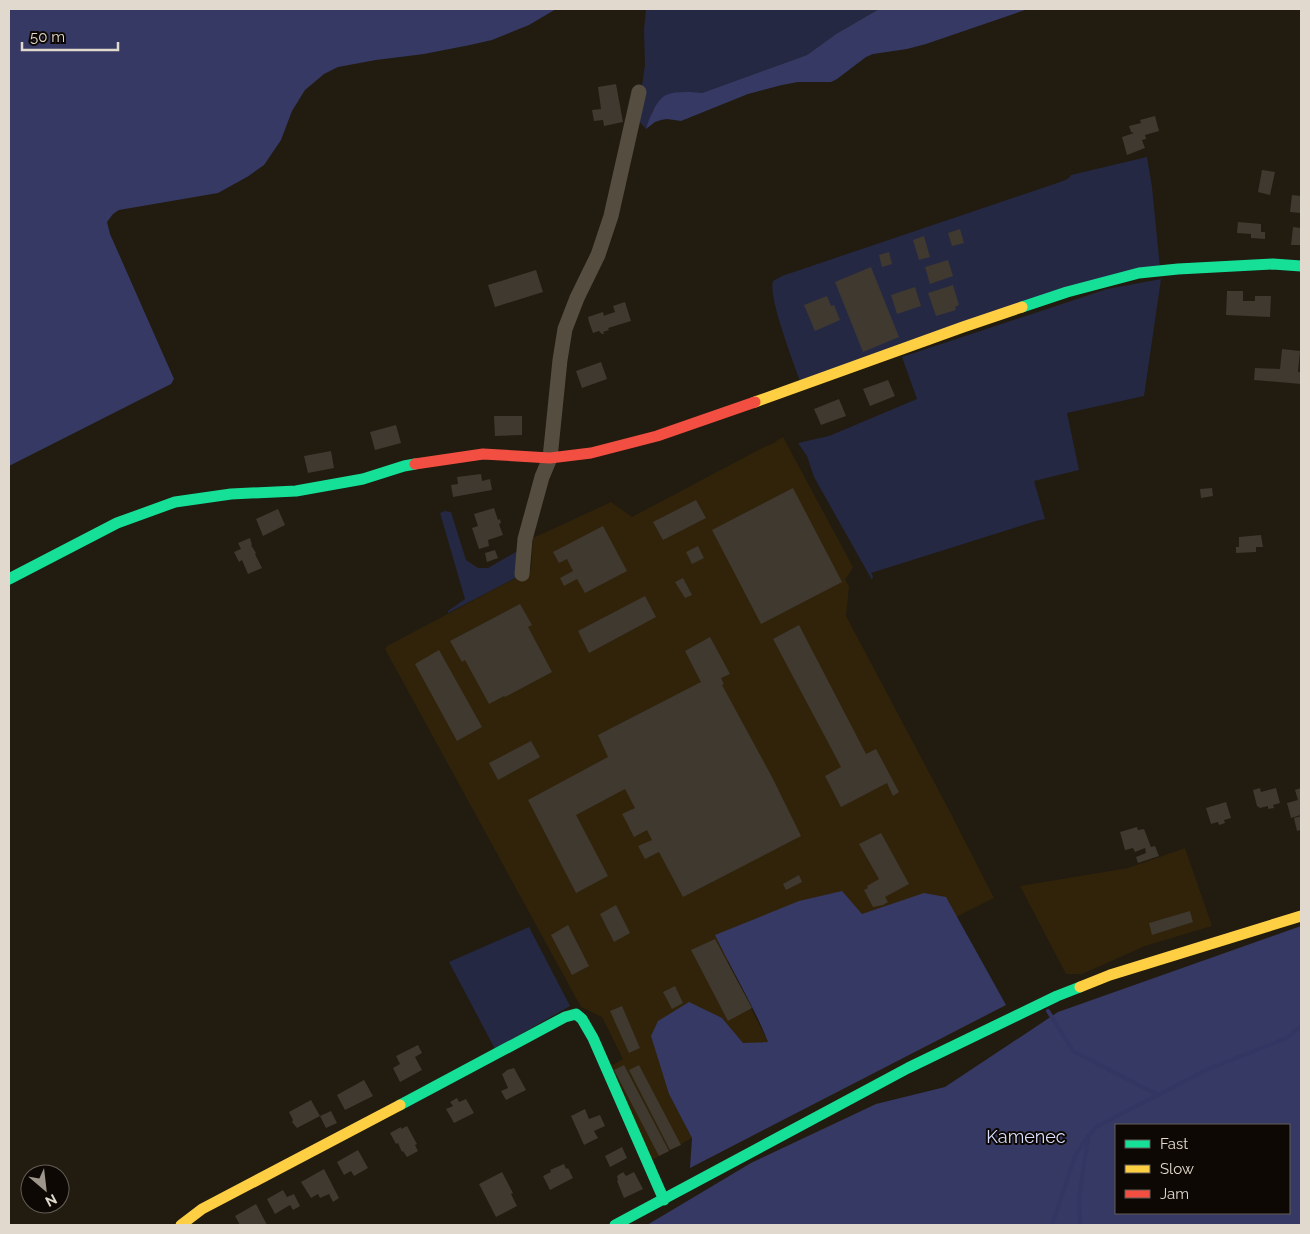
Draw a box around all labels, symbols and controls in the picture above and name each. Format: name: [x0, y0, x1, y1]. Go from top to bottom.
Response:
scale bar: [22, 20, 119, 52]
text: 50 m: [30, 28, 65, 46]
legend: [1115, 1124, 1290, 1214]
park label: Kamenec: [986, 1126, 1066, 1147]
text: Fast: [1160, 1135, 1188, 1153]
text: Slow: [1160, 1160, 1194, 1178]
north arrow: [20, 1164, 70, 1214]
text: Jam: [1160, 1185, 1189, 1203]
text: N: [43, 1191, 60, 1210]

